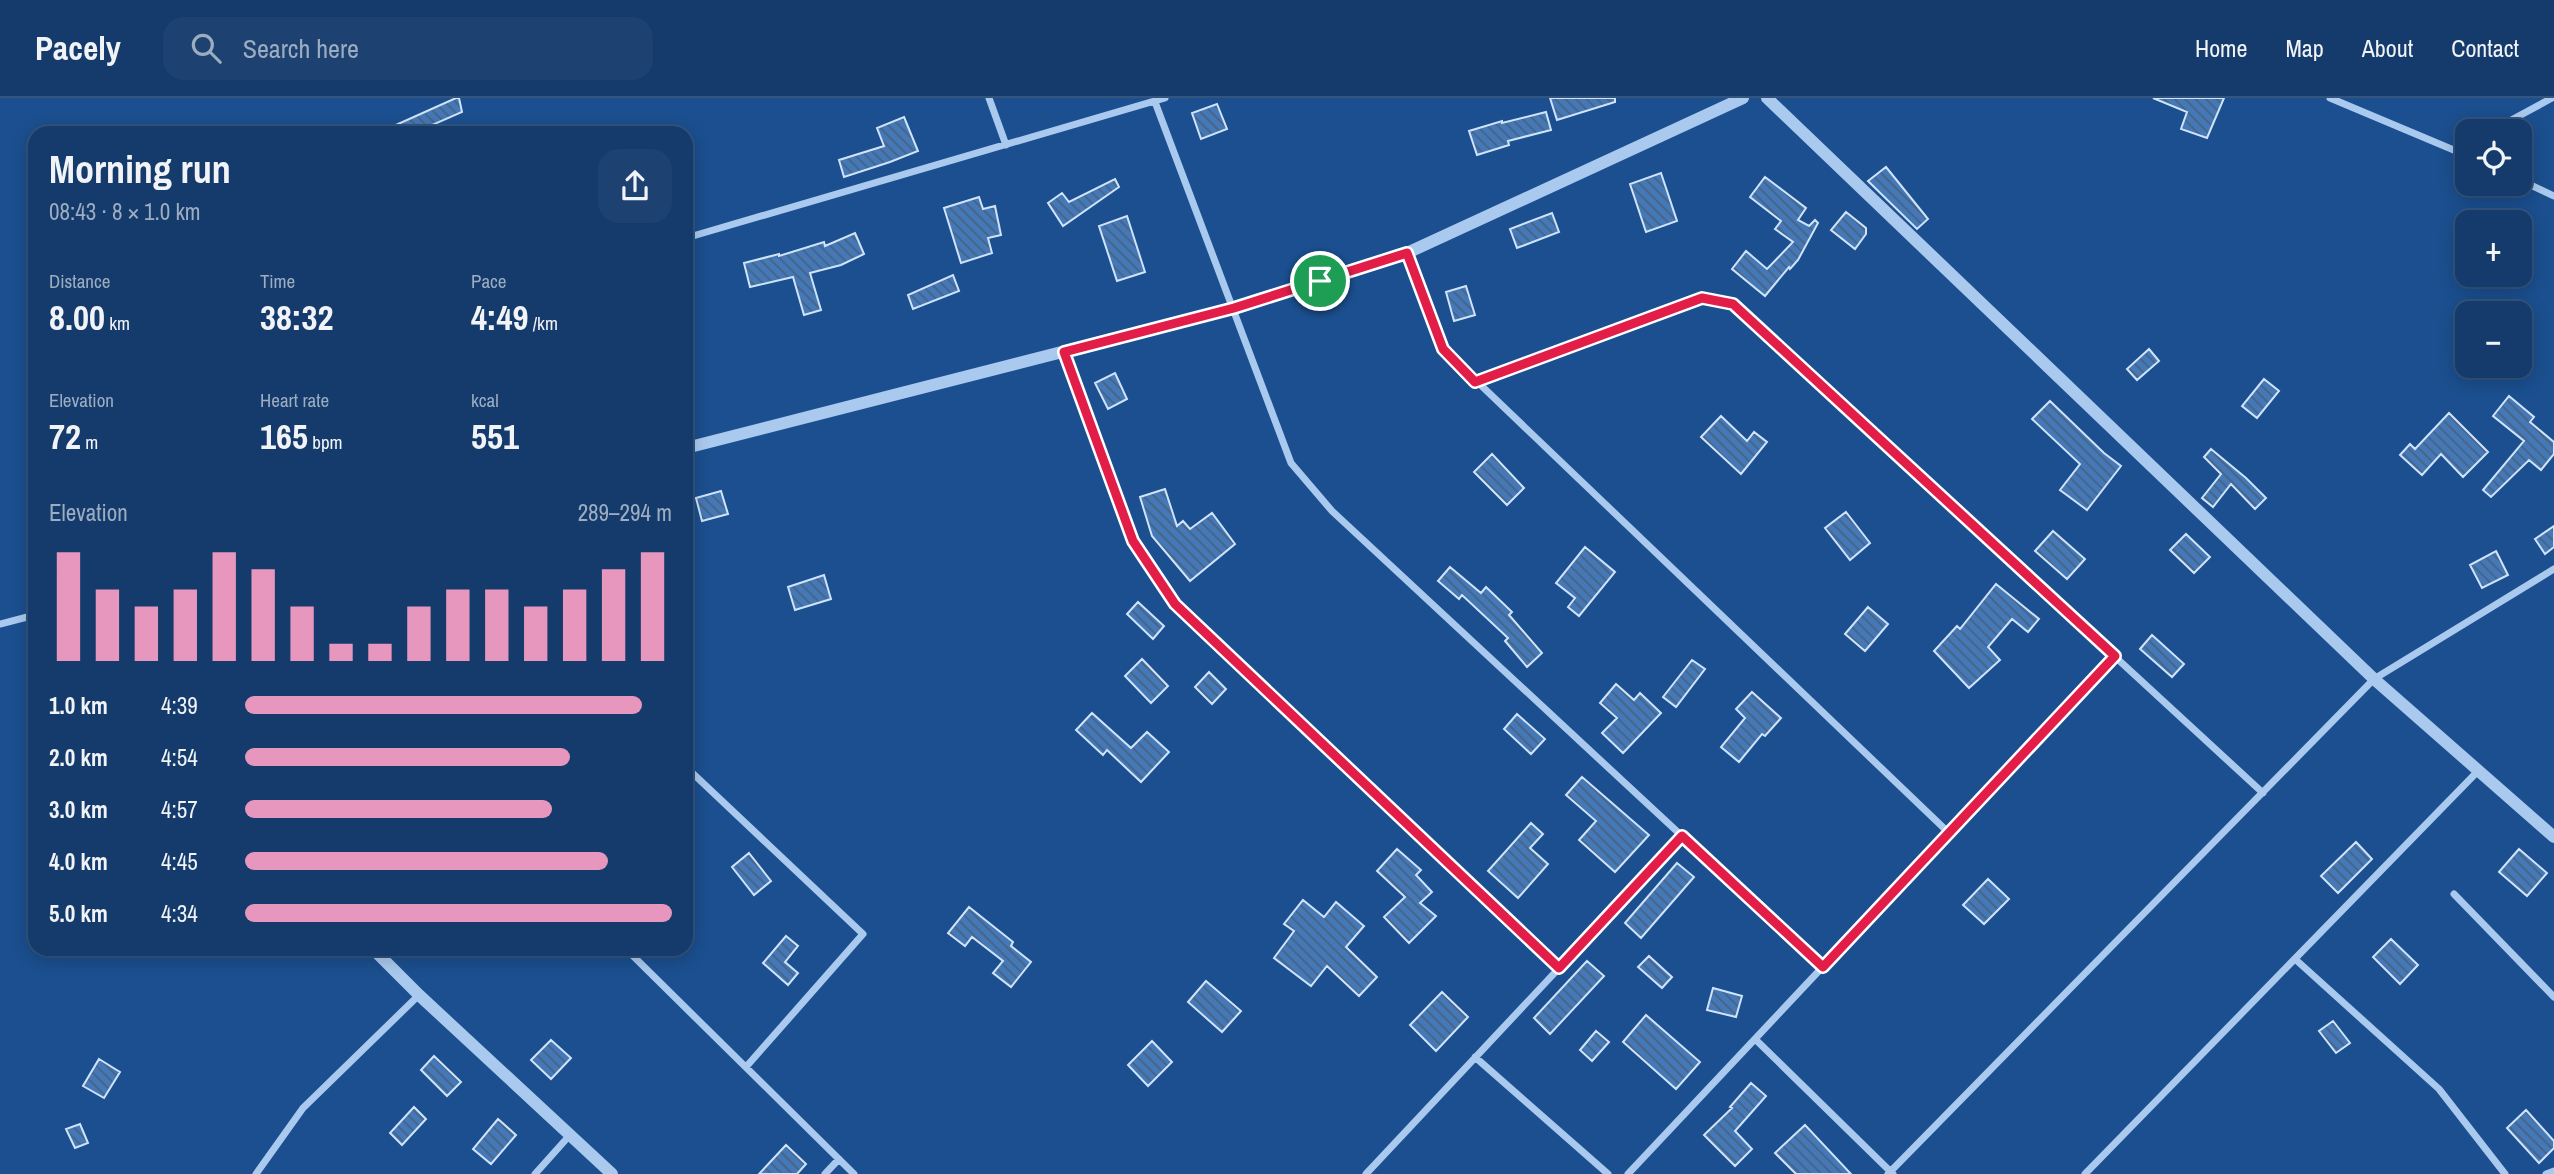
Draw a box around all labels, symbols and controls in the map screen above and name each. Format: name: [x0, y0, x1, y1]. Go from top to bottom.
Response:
search box: [163, 17, 653, 80]
text: Pacely: [35, 26, 121, 70]
icon: search: [187, 29, 225, 67]
text: Search here: [243, 31, 359, 66]
text: Home: [2195, 32, 2247, 64]
text: Map: [2285, 32, 2324, 64]
text: About: [2362, 32, 2413, 64]
text: Contact: [2451, 32, 2519, 64]
map controls: [2455, 119, 2532, 378]
button: locate: [2455, 119, 2532, 196]
text: Morning run: [49, 144, 231, 195]
button: share: [598, 149, 672, 223]
text: 08:43 · 8 × 1.0 km: [49, 196, 201, 227]
button: +: [2455, 210, 2532, 287]
pin: [1290, 251, 1350, 311]
icon: arrive: [1301, 262, 1339, 300]
text: Distance: [49, 268, 110, 294]
text: Time: [260, 268, 295, 294]
text: Pace: [471, 268, 507, 294]
text: 8.00: [49, 294, 105, 341]
text: 38:32: [260, 294, 333, 341]
text: 4:49: [471, 294, 528, 341]
button: −: [2455, 301, 2532, 378]
text: km: [105, 310, 130, 336]
text: /km: [528, 310, 558, 336]
text: Elevation: [49, 387, 114, 413]
text: Heart rate: [260, 387, 329, 413]
text: kcal: [471, 387, 499, 413]
text: 72: [49, 413, 81, 460]
text: 165: [260, 413, 308, 460]
text: 551: [471, 413, 519, 460]
text: m: [81, 429, 98, 455]
text: bpm: [308, 429, 343, 455]
text: Elevation: [49, 497, 128, 528]
text: 289–294 m: [578, 497, 672, 528]
text: 1.0 km: [49, 690, 108, 721]
text: 4:39: [161, 690, 198, 721]
text: 2.0 km: [49, 742, 108, 773]
text: 4:54: [161, 742, 198, 773]
text: 3.0 km: [49, 794, 108, 825]
text: 4:57: [161, 794, 198, 825]
text: 4.0 km: [49, 846, 108, 877]
text: 4:45: [161, 846, 198, 877]
text: 5.0 km: [49, 898, 108, 929]
text: 4:34: [161, 898, 198, 929]

